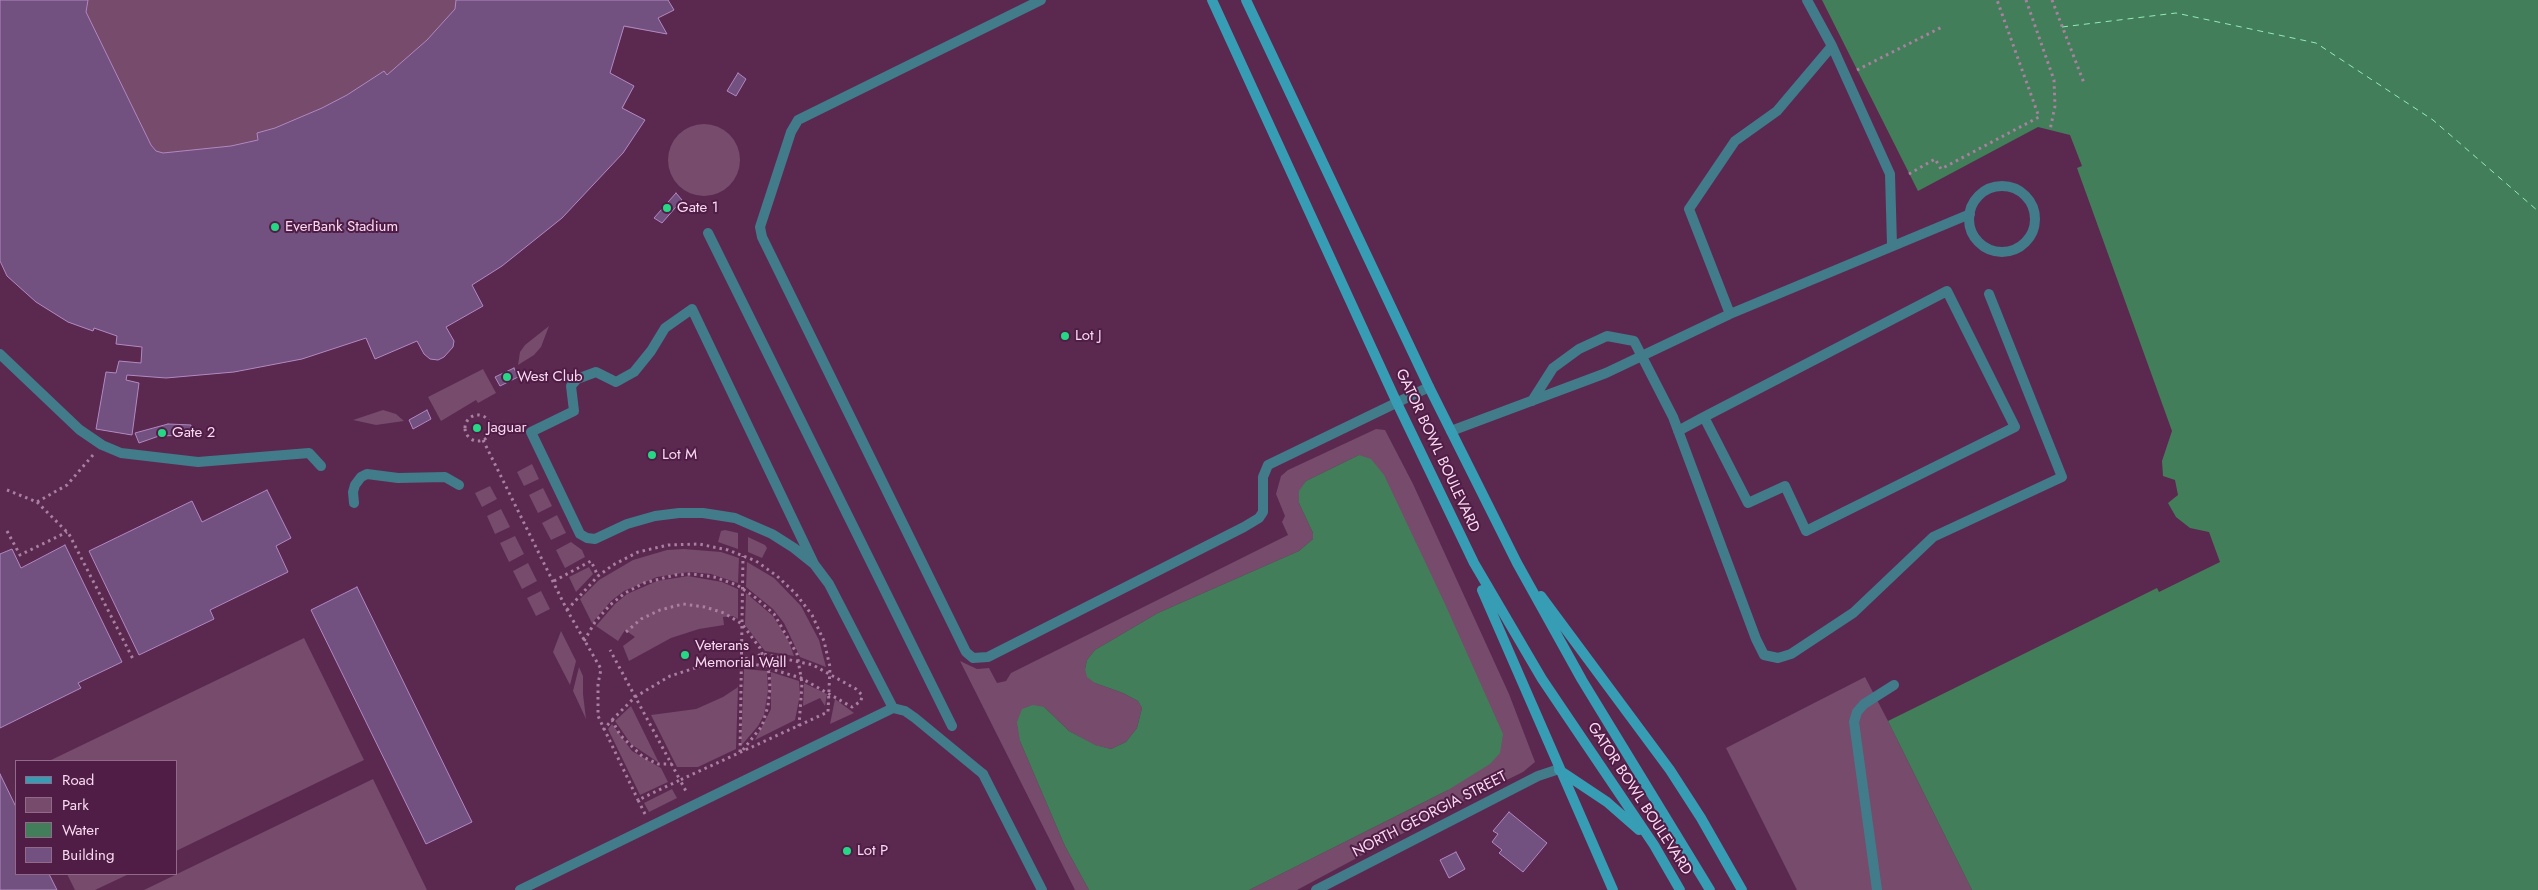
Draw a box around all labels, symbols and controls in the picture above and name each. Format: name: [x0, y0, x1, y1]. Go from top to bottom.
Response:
place label: Gate 1: [677, 199, 718, 217]
marker: Gate 1: [661, 202, 673, 214]
place label: EverBank Stadium: [285, 218, 398, 236]
marker: EverBank Stadium: [269, 221, 281, 233]
place label: Lot J: [1075, 327, 1102, 345]
marker: Lot J: [1059, 330, 1071, 342]
street label: GATOR BOWL BOULEVARD: [1391, 366, 1483, 536]
place label: West Club: [517, 368, 583, 386]
marker: West Club: [501, 371, 513, 383]
place label: Jaguar: [487, 419, 527, 437]
marker: Jaguar: [471, 422, 483, 434]
place label: Gate 2: [172, 424, 215, 442]
marker: Gate 2: [156, 427, 168, 439]
place label: Lot M: [662, 446, 697, 464]
marker: Lot M: [646, 449, 658, 461]
place label: Veterans Memorial Wall: [695, 637, 786, 672]
marker: Veterans Memorial Wall: [679, 649, 691, 661]
street label: GATOR BOWL BOULEVARD: [1583, 719, 1695, 879]
legend: [15, 760, 178, 875]
street label: NORTH GEORGIA STREET: [1350, 768, 1510, 862]
text: Road: [62, 769, 94, 791]
text: Park: [62, 794, 89, 816]
text: Water: [62, 819, 99, 841]
place label: Lot P: [857, 842, 888, 860]
text: Building: [62, 844, 114, 866]
marker: Lot P: [841, 845, 853, 857]

